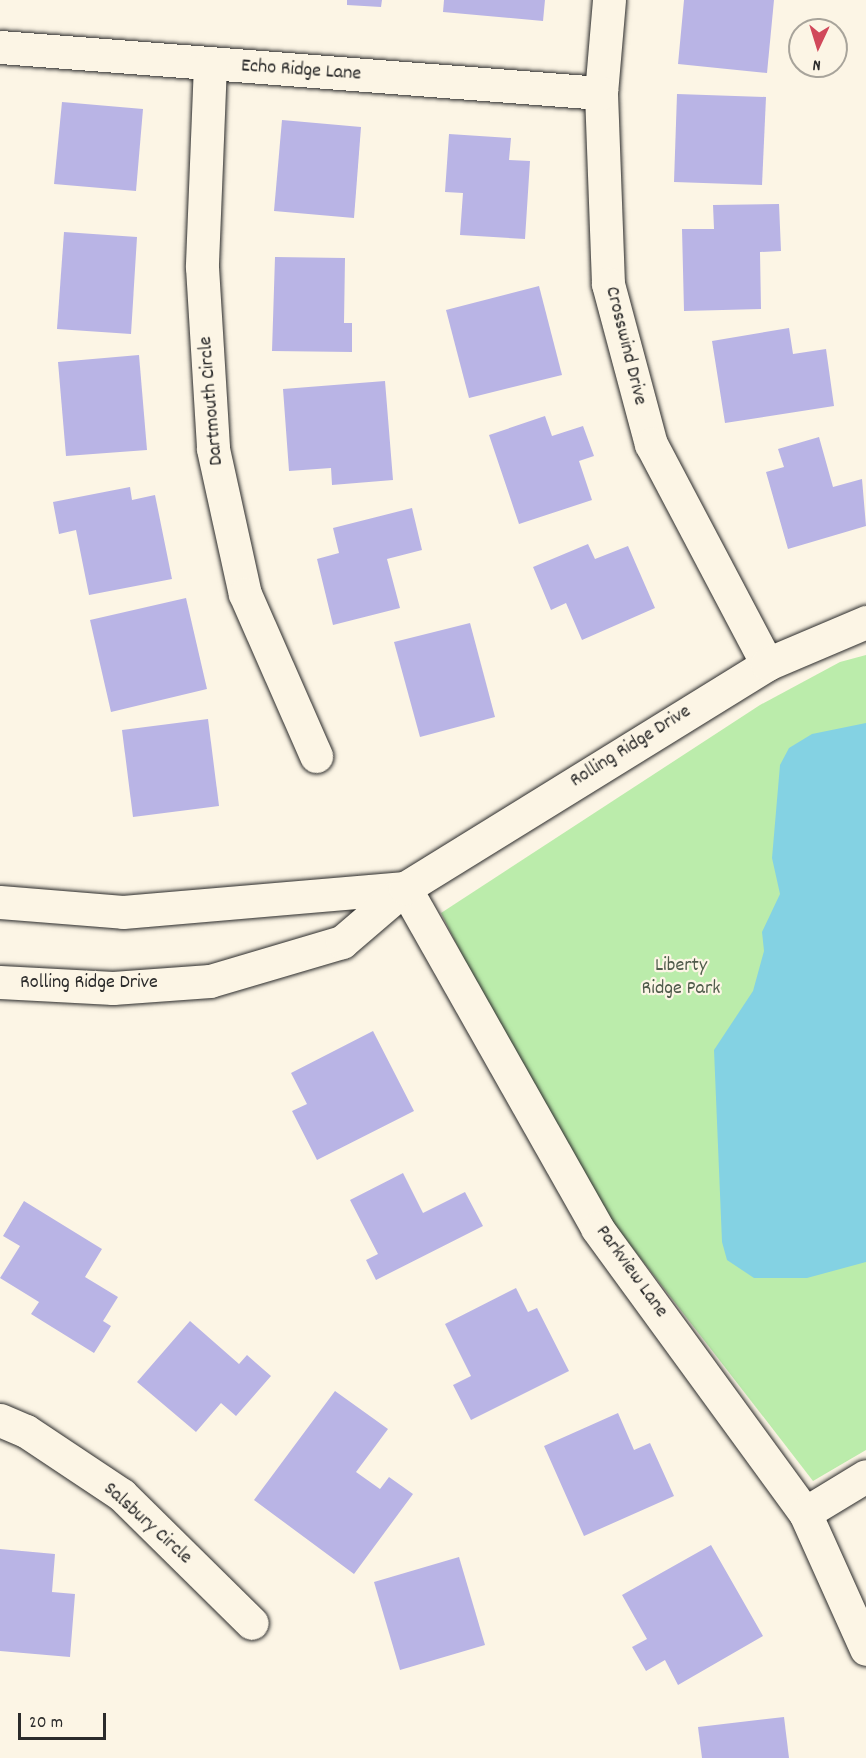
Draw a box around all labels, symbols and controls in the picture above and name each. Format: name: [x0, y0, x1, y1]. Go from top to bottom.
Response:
north arrow: [788, 18, 848, 78]
text: N: [812, 53, 822, 76]
street label: Echo Ridge Lane: [240, 55, 362, 87]
street label: Crosswind Drive: [599, 284, 651, 408]
street label: Dartmouth Circle: [194, 335, 230, 467]
street label: Rolling Ridge Drive: [566, 700, 696, 794]
park label: Liberty Ridge Park: [642, 955, 720, 1002]
street label: Rolling Ridge Drive: [20, 971, 158, 995]
street label: Parkview Lane: [590, 1221, 672, 1323]
street label: Salsbury Circle: [98, 1478, 196, 1570]
scale bar: [21, 1701, 110, 1739]
text: 20 m: [29, 1711, 63, 1736]

